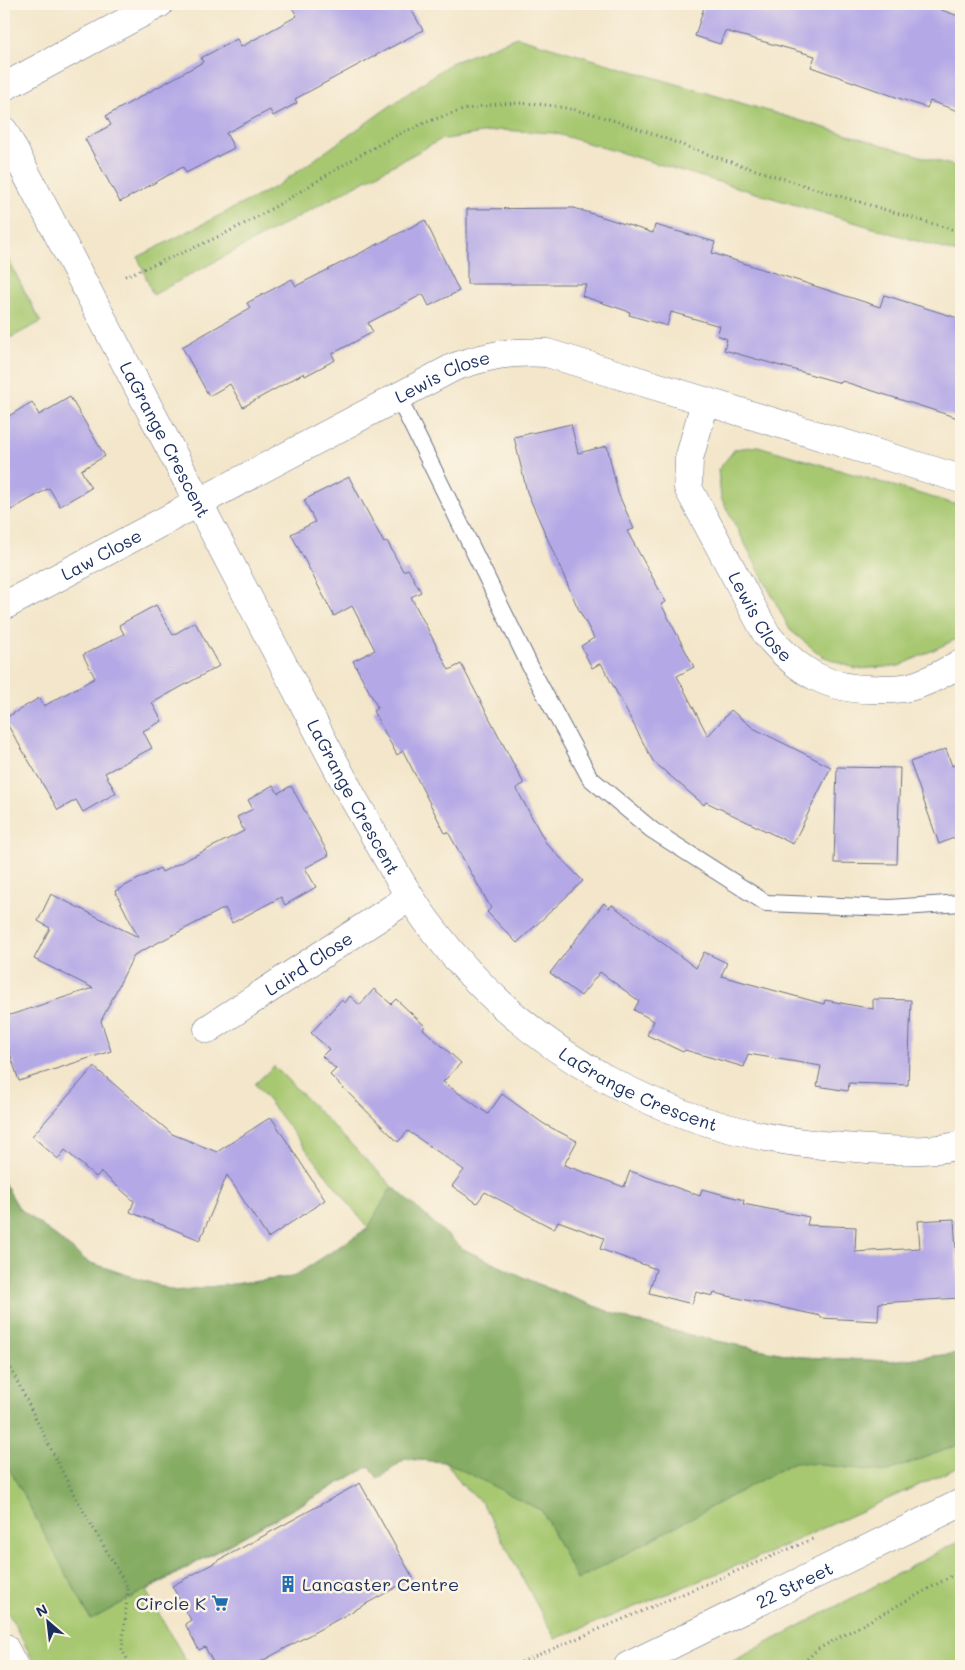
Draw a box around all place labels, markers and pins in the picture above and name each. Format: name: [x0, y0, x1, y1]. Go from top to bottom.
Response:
place label: Lancaster Centre: [302, 1572, 459, 1596]
building icon: Lancaster Centre: [278, 1574, 298, 1594]
place label: Circle K: [136, 1591, 206, 1615]
supermarket icon: Circle K: [210, 1593, 230, 1613]

